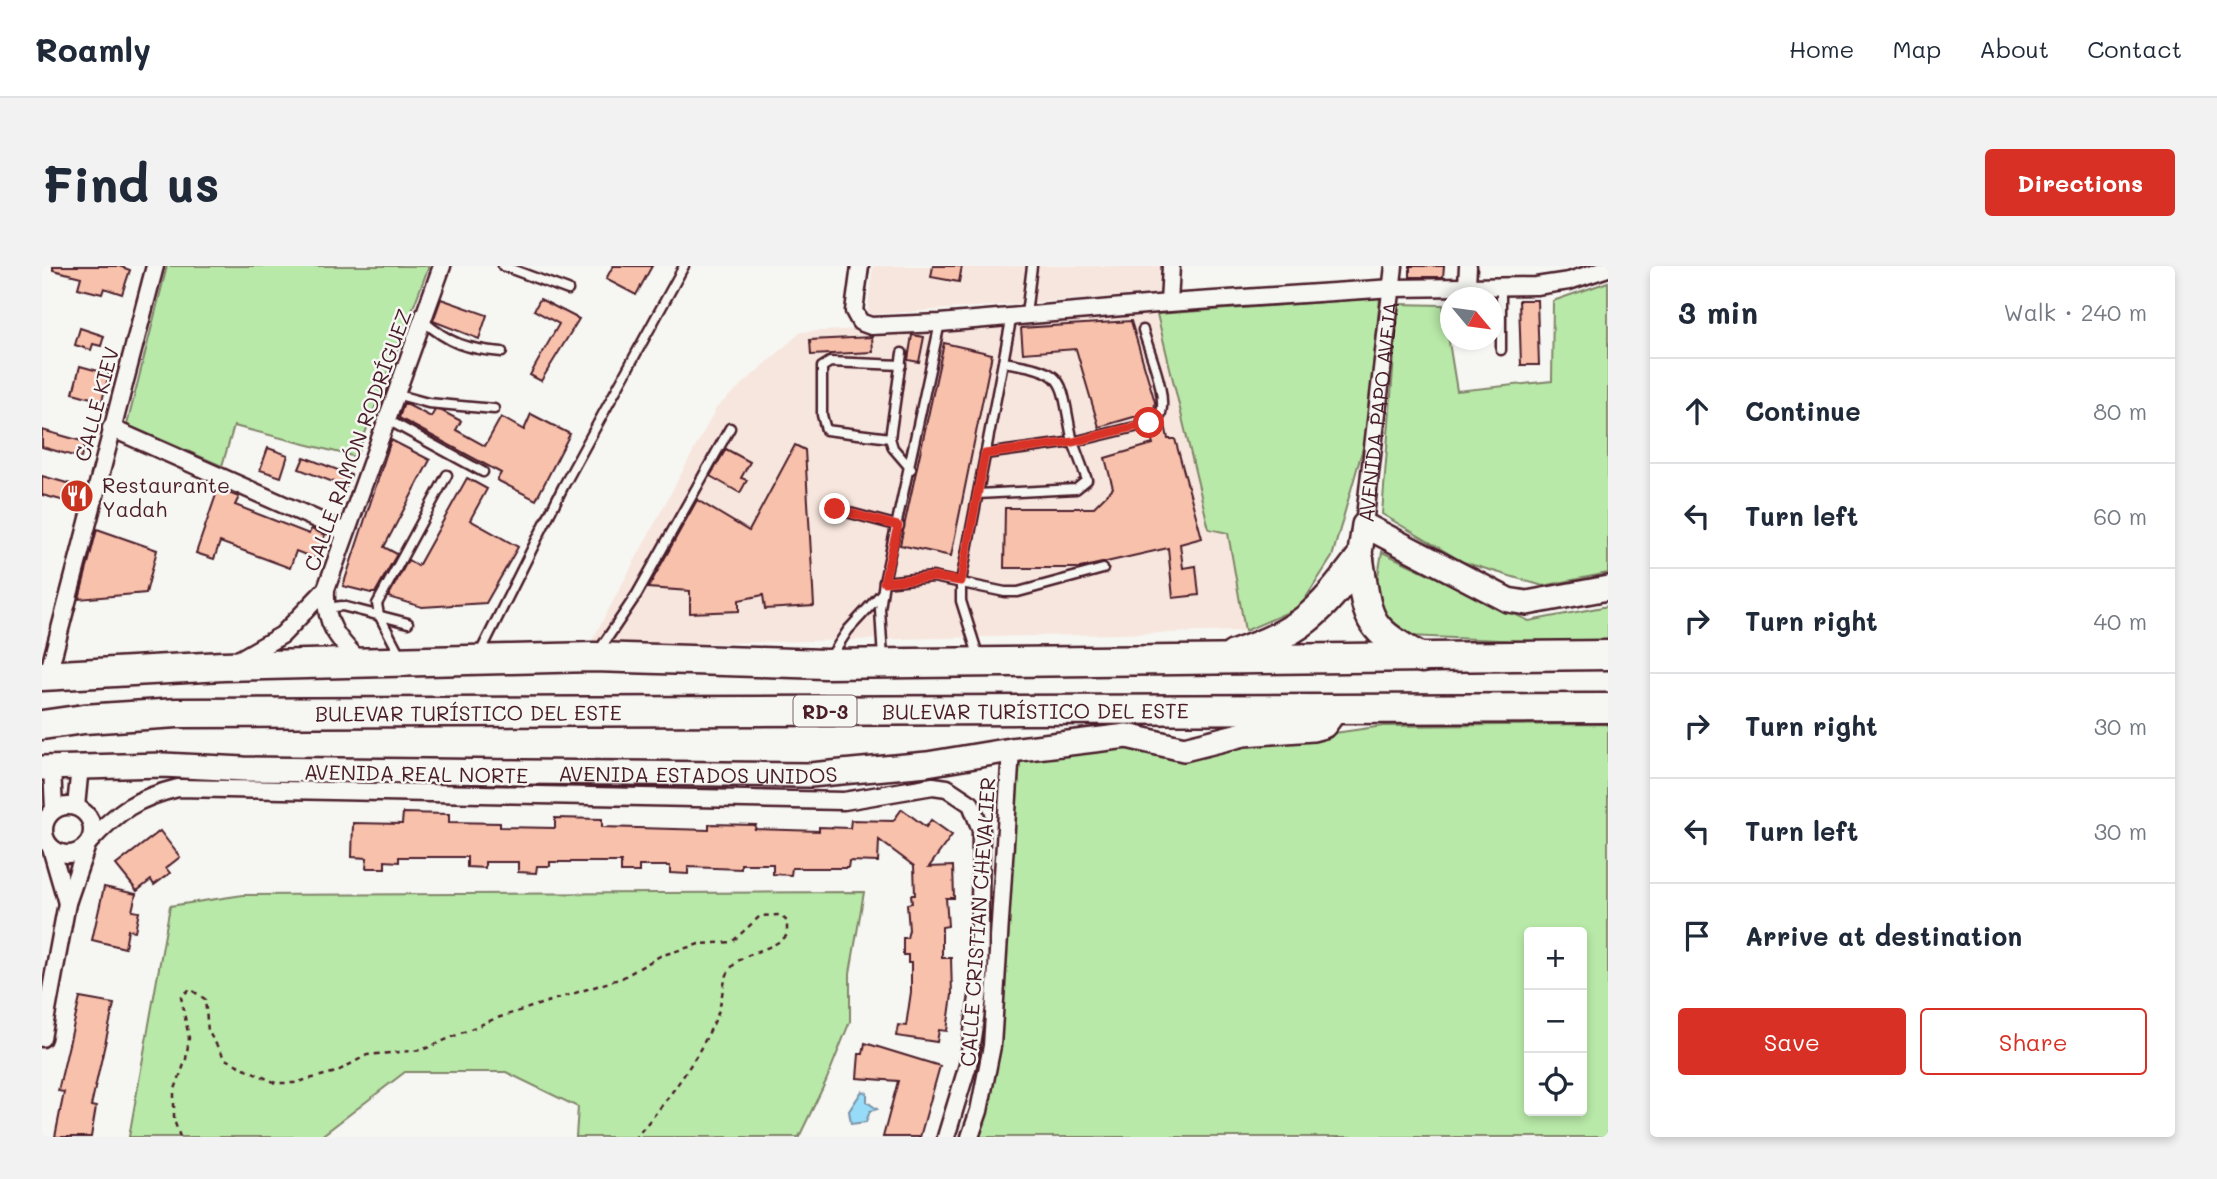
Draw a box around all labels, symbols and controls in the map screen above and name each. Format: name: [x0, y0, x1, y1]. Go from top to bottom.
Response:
text: Roamly: [35, 27, 151, 70]
text: Home: [1789, 33, 1854, 64]
text: Map: [1892, 33, 1941, 64]
text: About: [1979, 33, 2049, 64]
text: Contact: [2087, 33, 2182, 64]
button: Directions: [1985, 149, 2175, 216]
text: Find us: [42, 151, 220, 214]
north arrow: [1440, 287, 1503, 350]
text: 3 min: [1678, 292, 1758, 332]
text: Walk · 240 m: [2004, 297, 2147, 327]
street label: AVENIDA PAPO AVEJA: [1351, 300, 1403, 524]
street label: CALLE RAMÓN RODRÍGUEZ: [297, 305, 417, 575]
street label: CALLE KIEV: [68, 344, 124, 464]
icon: ahead: [1678, 392, 1716, 430]
text: Continue: [1745, 394, 1861, 428]
text: 80 m: [2093, 396, 2147, 426]
route start: [1133, 407, 1164, 438]
place label: Restaurante Yadah: [102, 471, 230, 522]
restaurant icon: Restaurante Yadah: [58, 477, 96, 515]
route end: [819, 493, 850, 524]
icon: left: [1678, 497, 1716, 535]
text: Turn left: [1745, 499, 1858, 533]
text: 60 m: [2093, 501, 2147, 531]
icon: right: [1678, 602, 1716, 640]
text: Turn right: [1745, 604, 1878, 638]
text: 40 m: [2094, 606, 2147, 636]
road number: RD-3: [794, 696, 856, 726]
street label: BULEVAR TURÍSTICO DEL ESTE: [882, 696, 1189, 724]
street label: BULEVAR TURÍSTICO DEL ESTE: [315, 698, 622, 726]
icon: right: [1678, 707, 1716, 745]
text: Turn right: [1745, 709, 1878, 743]
text: 30 m: [2094, 711, 2147, 741]
street label: AVENIDA REAL NORTE: [304, 758, 528, 788]
street label: AVENIDA ESTADOS UNIDOS: [558, 759, 838, 789]
street label: CALLE CRISTIAN CHEVALIER: [953, 776, 1001, 1068]
icon: left: [1678, 812, 1716, 850]
text: Turn left: [1745, 814, 1858, 848]
text: 30 m: [2094, 816, 2147, 846]
icon: arrive: [1678, 917, 1716, 955]
text: Arrive at destination: [1745, 919, 2022, 953]
map controls: [1524, 927, 1587, 1116]
button: +: [1524, 927, 1587, 990]
button: −: [1524, 990, 1587, 1053]
button: Save: [1678, 1008, 1906, 1075]
button: Share: [1920, 1008, 2147, 1075]
button: locate: [1524, 1053, 1587, 1116]

